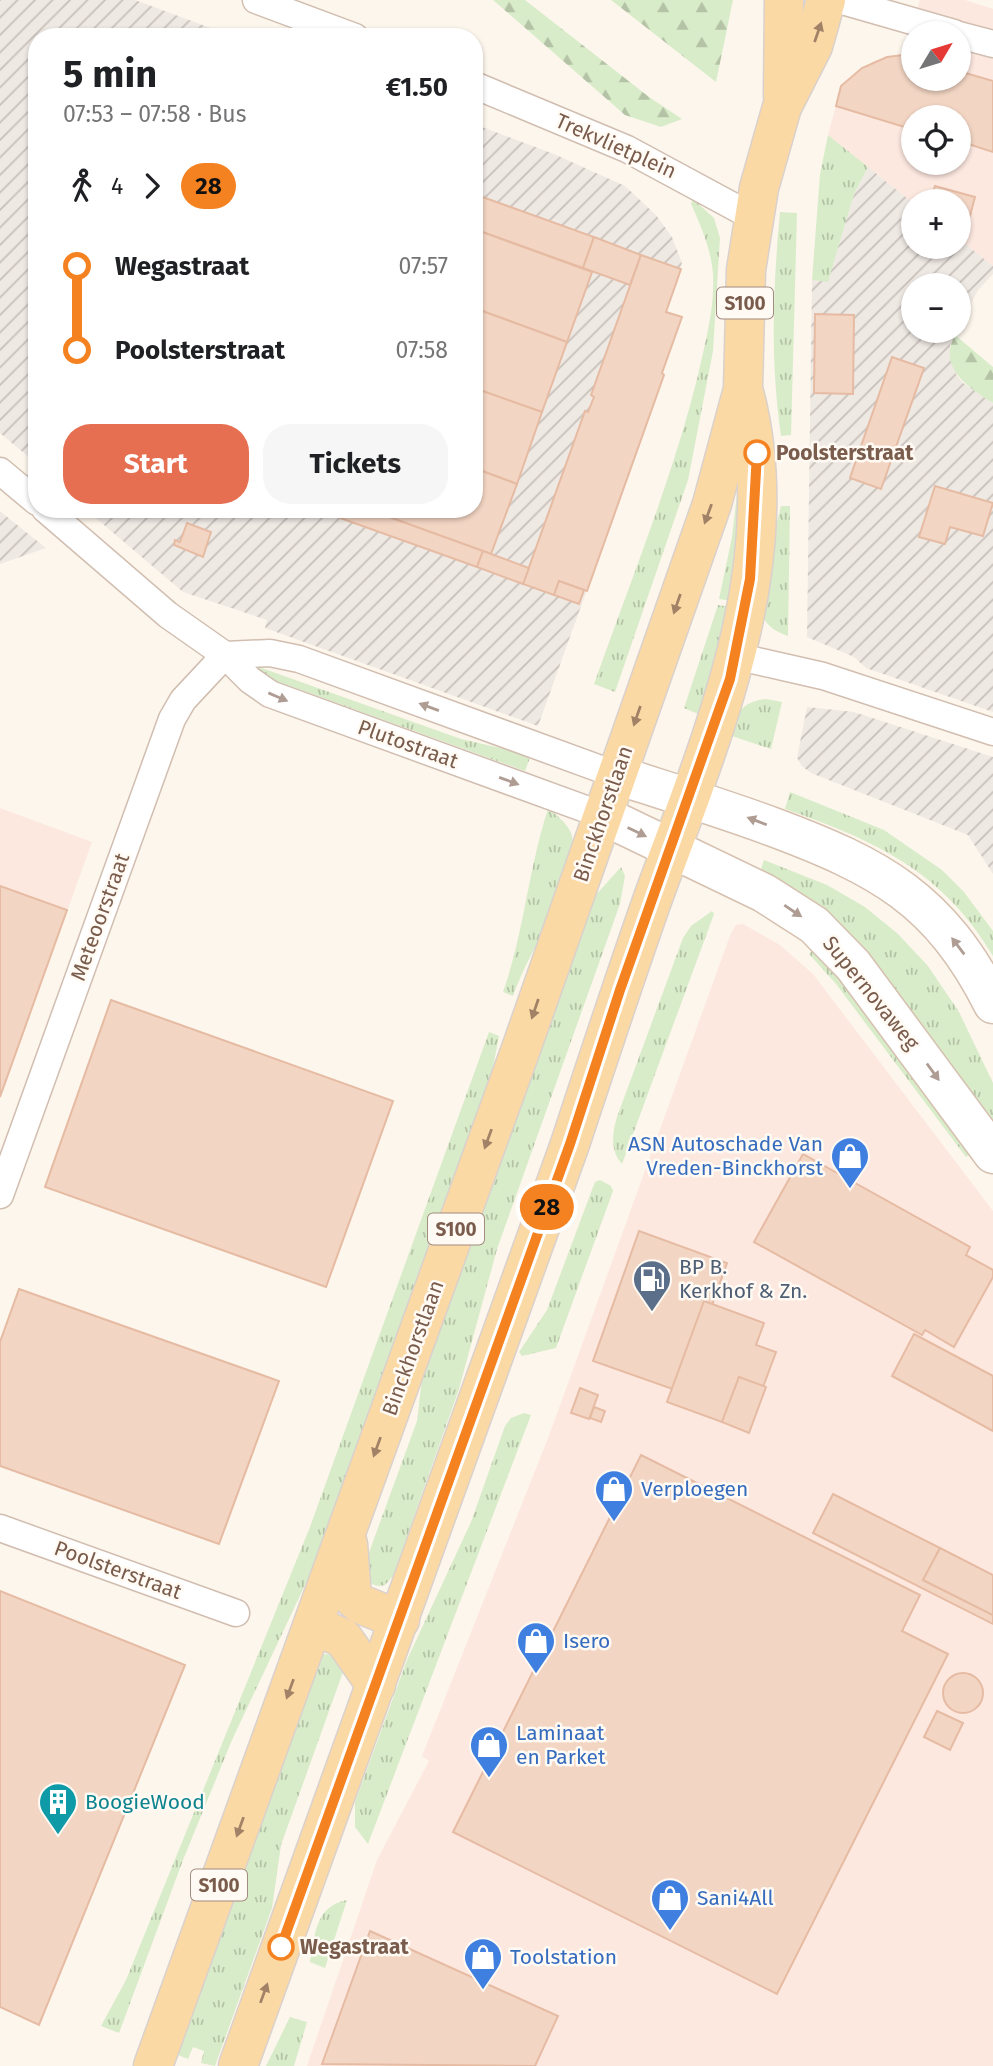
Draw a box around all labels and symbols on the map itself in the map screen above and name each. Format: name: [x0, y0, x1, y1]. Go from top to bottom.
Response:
north arrow: [901, 21, 971, 91]
one-way arrow: [813, 22, 824, 43]
street label: Trekvlietplein: [552, 108, 680, 184]
road number: S100: [717, 288, 773, 318]
marker: Poolsterstraat: [744, 440, 770, 466]
place label: Poolsterstraat: [776, 440, 914, 466]
one-way arrow: [702, 504, 713, 525]
one-way arrow: [671, 593, 682, 614]
one-way arrow: [268, 692, 289, 703]
one-way arrow: [418, 701, 439, 712]
one-way arrow: [631, 706, 642, 727]
street label: Plutostraat: [354, 714, 462, 774]
street label: Binckhorstlaan: [568, 742, 638, 886]
one-way arrow: [499, 776, 520, 787]
one-way arrow: [746, 816, 767, 827]
one-way arrow: [627, 826, 647, 837]
street label: Meteoorstraat: [65, 849, 135, 984]
one-way arrow: [784, 904, 803, 917]
street label: Supernovaweg: [817, 931, 925, 1055]
one-way arrow: [951, 937, 965, 955]
one-way arrow: [529, 999, 540, 1020]
one-way arrow: [926, 1063, 940, 1081]
one-way arrow: [482, 1129, 493, 1150]
place label: ASN Autoschade Van Vreden-Binckhorst: [628, 1131, 823, 1181]
shop icon: ASN Autoschade Van Vreden-Binckhorst: [829, 1135, 871, 1190]
line badge: 28: [516, 1184, 578, 1230]
road number: S100: [428, 1214, 484, 1245]
place label: BP B. Kerkhof & Zn.: [679, 1254, 807, 1304]
fuel station icon: BP B. Kerkhof & Zn.: [631, 1258, 673, 1313]
street label: Binckhorstlaan: [376, 1277, 450, 1419]
one-way arrow: [371, 1436, 382, 1457]
shop icon: Verploegen: [593, 1468, 635, 1523]
place label: Verploegen: [641, 1476, 748, 1502]
street label: Poolsterstraat: [51, 1535, 186, 1605]
shop icon: Isero: [515, 1620, 557, 1675]
place label: Isero: [563, 1628, 610, 1654]
one-way arrow: [284, 1679, 295, 1700]
place label: Laminaat en Parket: [516, 1720, 606, 1770]
shop icon: Laminaat en Parket: [468, 1724, 510, 1779]
building icon: BoogieWood: [37, 1781, 79, 1836]
place label: BoogieWood: [85, 1789, 205, 1815]
one-way arrow: [234, 1817, 245, 1838]
road number: S100: [191, 1870, 247, 1900]
shop icon: Sani4All: [649, 1877, 691, 1932]
place label: Sani4All: [697, 1885, 774, 1911]
marker: Wegastraat: [268, 1934, 294, 1960]
place label: Wegastraat: [300, 1934, 409, 1960]
shop icon: Toolstation: [462, 1936, 504, 1991]
place label: Toolstation: [510, 1944, 617, 1970]
one-way arrow: [259, 1982, 270, 2003]

